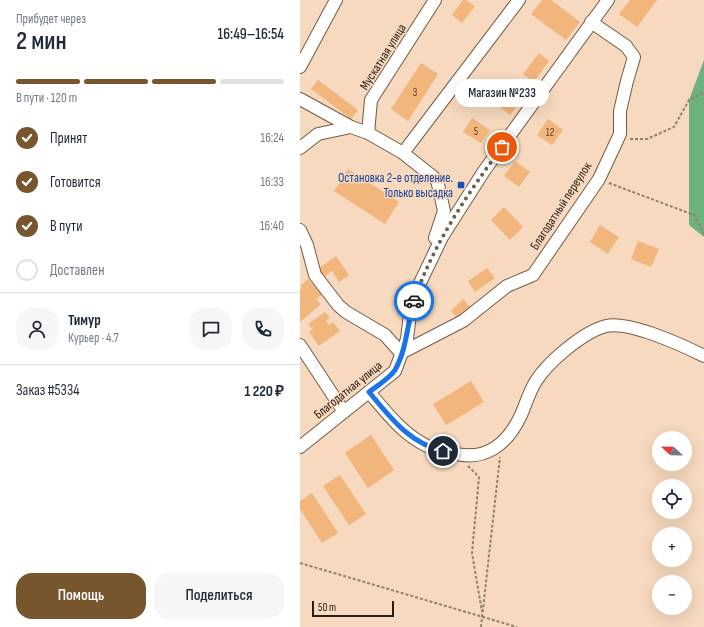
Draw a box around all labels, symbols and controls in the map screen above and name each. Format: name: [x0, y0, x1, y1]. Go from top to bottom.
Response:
text: Прибудет через: [16, 11, 86, 27]
street label: Мускатная улица: [356, 21, 410, 93]
text: 16:49–16:54: [218, 25, 284, 44]
text: 2 мин: [16, 26, 67, 57]
callout: Магазин №233: [455, 79, 549, 107]
text: Магазин №233: [468, 85, 536, 101]
house number: 3: [413, 86, 418, 99]
text: В пути · 120 m: [16, 90, 77, 106]
house number: 5: [474, 125, 478, 138]
house number: 12: [546, 126, 555, 139]
icon: check: [16, 127, 38, 149]
text: Принят: [50, 129, 87, 148]
text: 16:24: [261, 130, 284, 146]
pin: [485, 130, 519, 164]
icon: bag: [491, 136, 513, 158]
street label: Благодатный переулок: [527, 159, 595, 253]
place label: Остановка 2-е отделение. Только высадка: [338, 170, 453, 201]
icon: check: [16, 171, 38, 193]
text: Готовится: [50, 173, 101, 192]
text: 16:33: [260, 174, 284, 190]
marker: Остановка 2-е отделение. Только высадка: [456, 180, 466, 190]
icon: check: [16, 215, 38, 237]
text: В пути: [50, 217, 82, 236]
text: 16:40: [260, 218, 284, 234]
text: Доставлен: [50, 261, 104, 280]
courier: [394, 281, 434, 321]
icon: car: [403, 290, 425, 312]
button: person: [16, 308, 58, 350]
button: chat: [190, 308, 232, 350]
button: phone: [242, 308, 284, 350]
text: Тимур: [68, 311, 101, 330]
text: Курьер · 4.7: [68, 330, 119, 346]
street label: Благодатная улица: [311, 358, 385, 422]
text: Заказ #5334: [16, 381, 79, 400]
text: 1 220 ₽: [244, 382, 284, 401]
north arrow: [652, 431, 692, 471]
map controls: [652, 431, 692, 615]
pin: [426, 434, 460, 468]
icon: home: [432, 440, 454, 462]
button: locate: [652, 479, 692, 519]
button: +: [652, 527, 692, 567]
button: Помощь: [16, 573, 146, 619]
button: Поделиться: [154, 573, 284, 619]
button: −: [652, 575, 692, 615]
scale bar: [312, 599, 394, 618]
text: 50 m: [318, 601, 336, 614]

